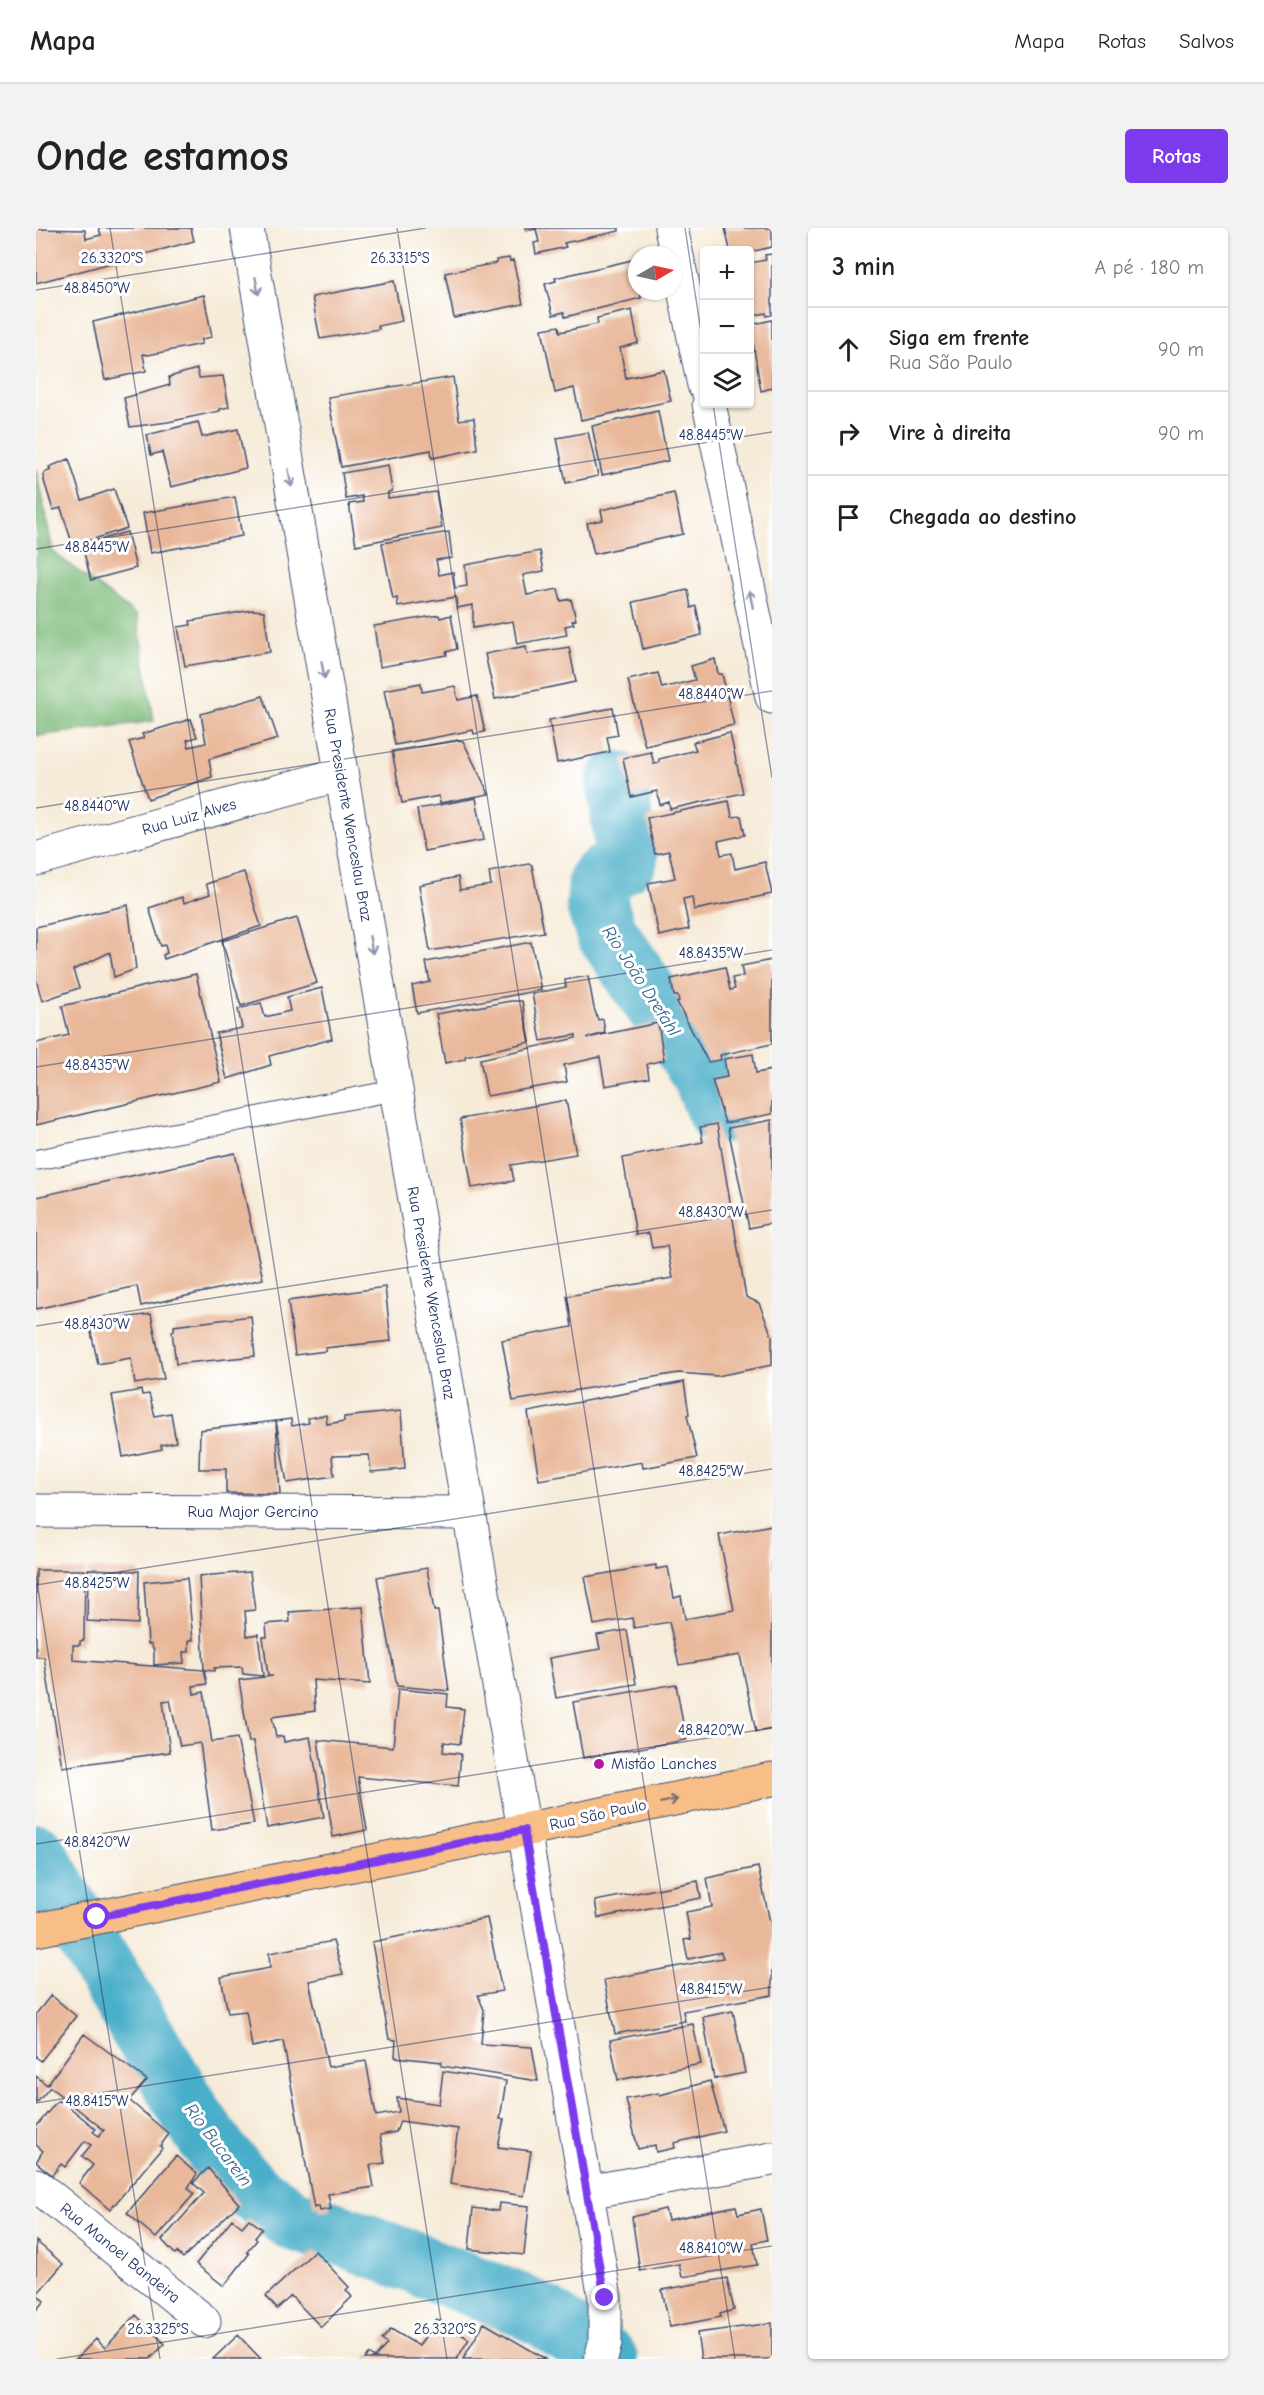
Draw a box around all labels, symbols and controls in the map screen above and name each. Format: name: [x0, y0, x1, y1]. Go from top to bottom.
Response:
text: Mapa: [30, 25, 96, 57]
text: Mapa: [1014, 29, 1065, 53]
text: Rotas: [1098, 29, 1146, 53]
text: Salvos: [1179, 29, 1234, 53]
button: Rotas: [1125, 129, 1228, 183]
text: Onde estamos: [36, 132, 289, 181]
north arrow: [628, 246, 682, 300]
map controls: [700, 246, 754, 408]
button: +: [700, 246, 754, 300]
text: 26.3320°S: [81, 249, 143, 267]
text: 26.3315°S: [370, 249, 430, 267]
text: 3 min: [832, 252, 895, 282]
text: A pé · 180 m: [1095, 256, 1204, 279]
one-way arrow: [252, 275, 263, 295]
text: 48.8450°W: [64, 279, 130, 297]
button: −: [700, 300, 754, 354]
text: Siga em frente: [889, 325, 1029, 351]
icon: ahead: [832, 333, 865, 366]
text: 90 m: [1158, 338, 1204, 361]
text: Rua São Paulo: [889, 351, 1013, 374]
button: layers: [700, 354, 754, 408]
icon: right: [832, 417, 865, 450]
text: Vire à direita: [889, 420, 1011, 446]
text: 90 m: [1158, 422, 1204, 445]
text: 48.8445°W: [679, 426, 743, 444]
one-way arrow: [285, 467, 296, 487]
icon: arrive: [832, 501, 865, 534]
text: Chegada ao destino: [889, 504, 1076, 530]
text: 48.8445°W: [65, 538, 129, 556]
one-way arrow: [745, 589, 756, 609]
one-way arrow: [318, 660, 329, 679]
text: 48.8440°W: [678, 685, 744, 703]
street label: Rua Presidente Wenceslau Braz: [320, 707, 376, 923]
street label: Rua Luiz Alves: [140, 795, 238, 839]
text: 48.8440°W: [64, 797, 130, 815]
water label: Rio João Drefahl: [598, 922, 685, 1041]
one-way arrow: [366, 935, 377, 954]
text: 48.8435°W: [679, 944, 743, 962]
text: 48.8435°W: [65, 1056, 129, 1074]
street label: Rua Presidente Wenceslau Braz: [403, 1185, 459, 1401]
text: 48.8430°W: [678, 1203, 744, 1221]
text: 48.8430°W: [64, 1315, 130, 1333]
text: 48.8425°W: [679, 1462, 743, 1480]
street label: Rua Major Gercino: [188, 1503, 318, 1521]
text: 48.8425°W: [65, 1574, 129, 1592]
text: 48.8420°W: [678, 1721, 744, 1739]
place label: Mistão Lanches: [611, 1755, 717, 1773]
marker: Mistão Lanches: [592, 1757, 606, 1771]
one-way arrow: [659, 1794, 678, 1806]
street label: Rua São Paulo: [548, 1796, 648, 1834]
text: 48.8420°W: [64, 1833, 130, 1851]
route start: [83, 1903, 109, 1929]
text: 48.8415°W: [679, 1980, 743, 1998]
text: 48.8415°W: [65, 2092, 129, 2110]
water label: Rio Bucarein: [180, 2099, 256, 2191]
street label: Rua Manoel Bandeira: [57, 2199, 183, 2307]
text: 48.8410°W: [679, 2239, 743, 2257]
route end: [591, 2284, 617, 2310]
text: 26.3325°S: [127, 2320, 189, 2338]
text: 26.3320°S: [414, 2320, 476, 2338]

